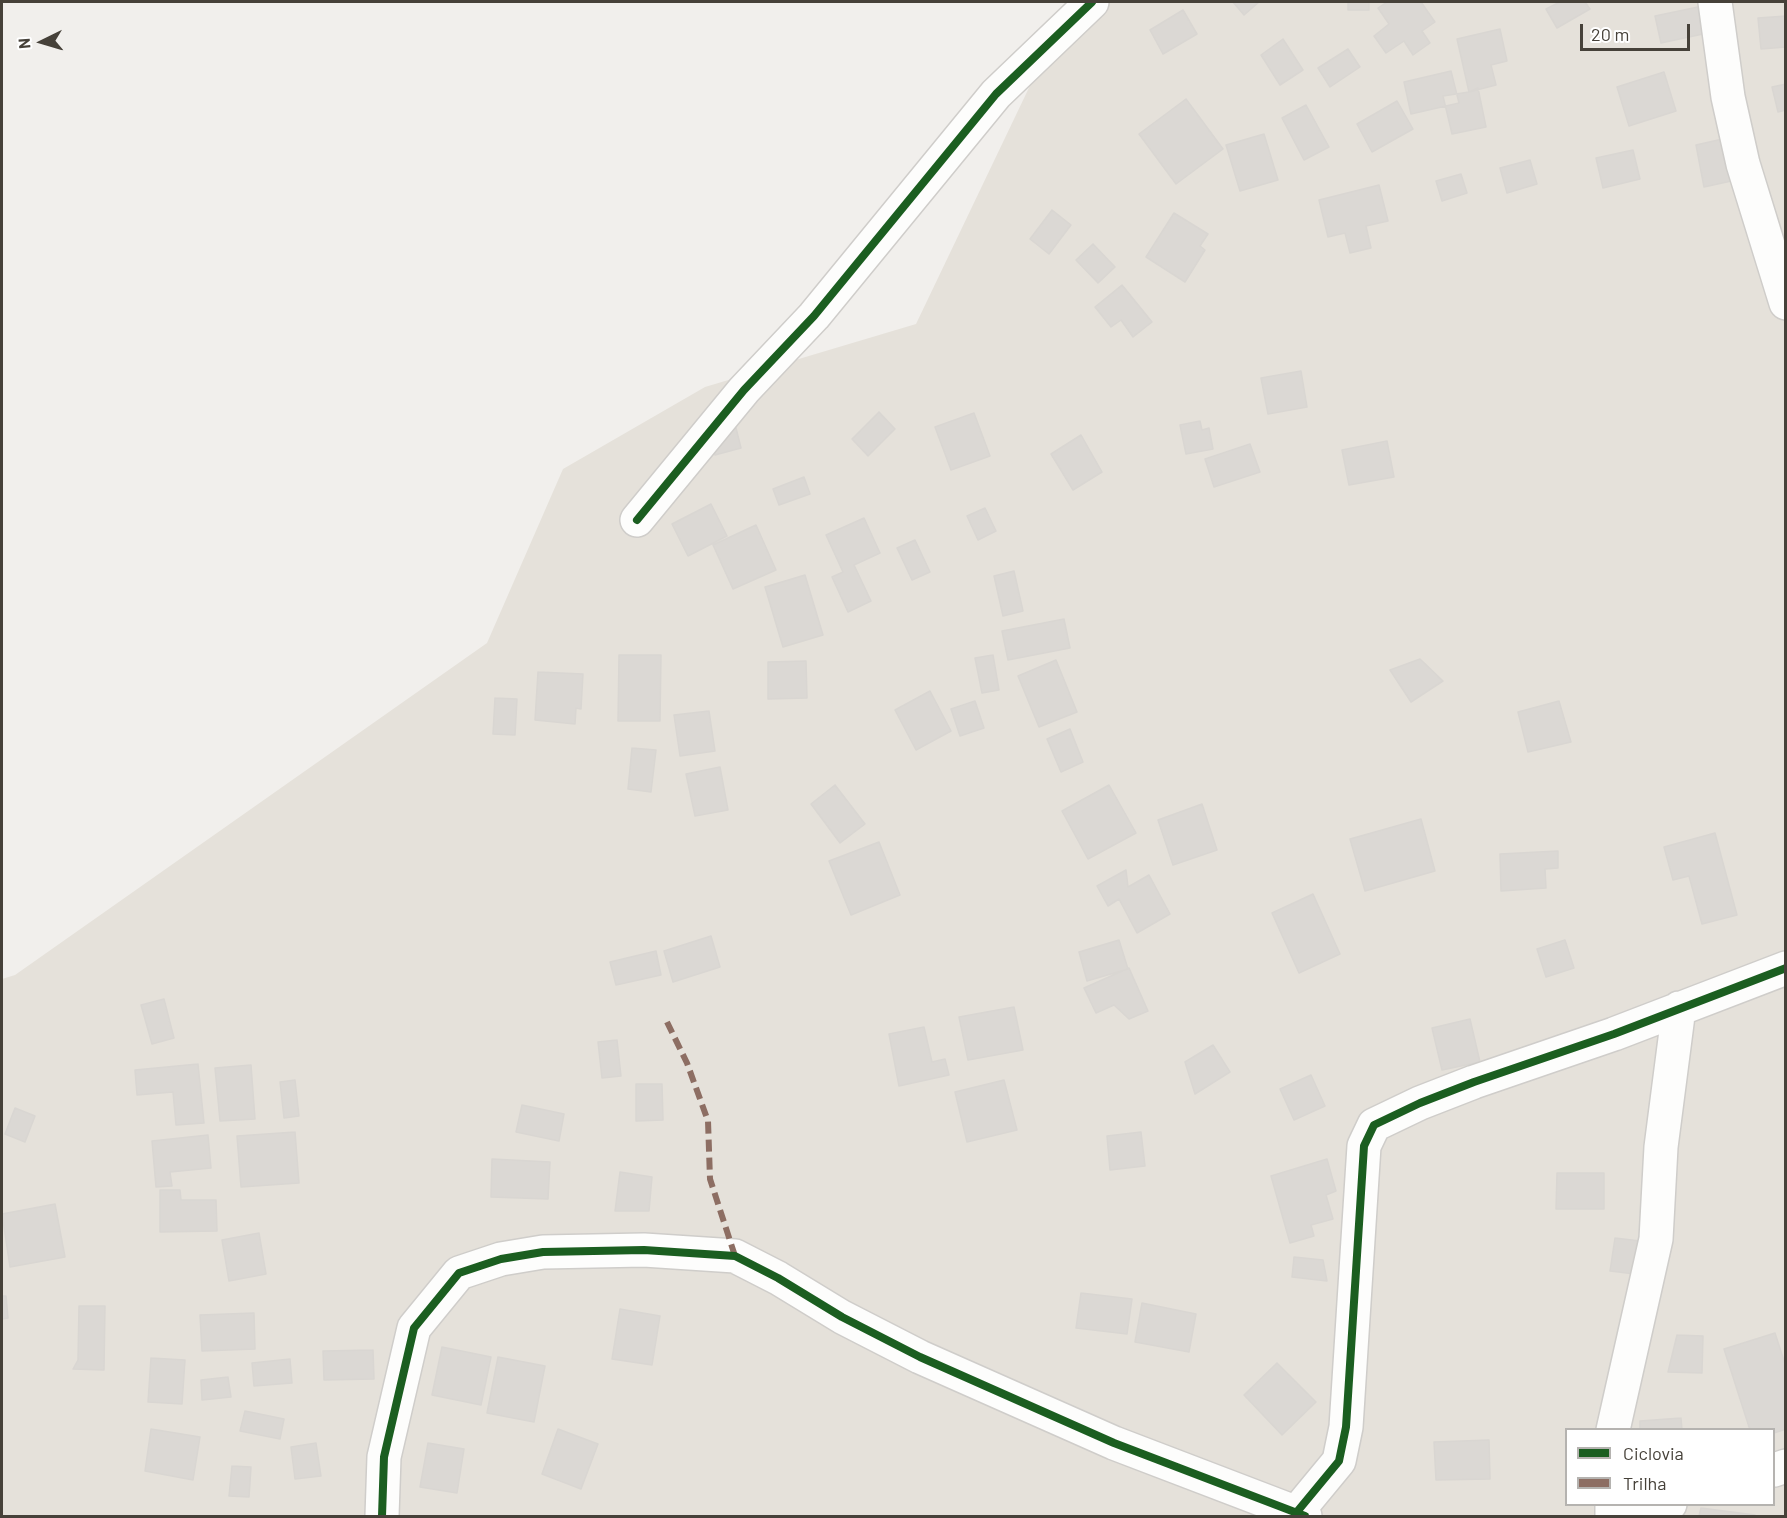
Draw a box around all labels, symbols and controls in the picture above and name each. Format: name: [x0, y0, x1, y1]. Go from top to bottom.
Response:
north arrow: [12, 12, 72, 72]
scale bar: [1583, 12, 1692, 50]
text: 20 m: [1591, 23, 1629, 45]
text: N: [14, 37, 33, 50]
legend: [1565, 1428, 1775, 1506]
text: Ciclovia: [1623, 1442, 1684, 1464]
text: Trilha: [1623, 1472, 1667, 1494]

